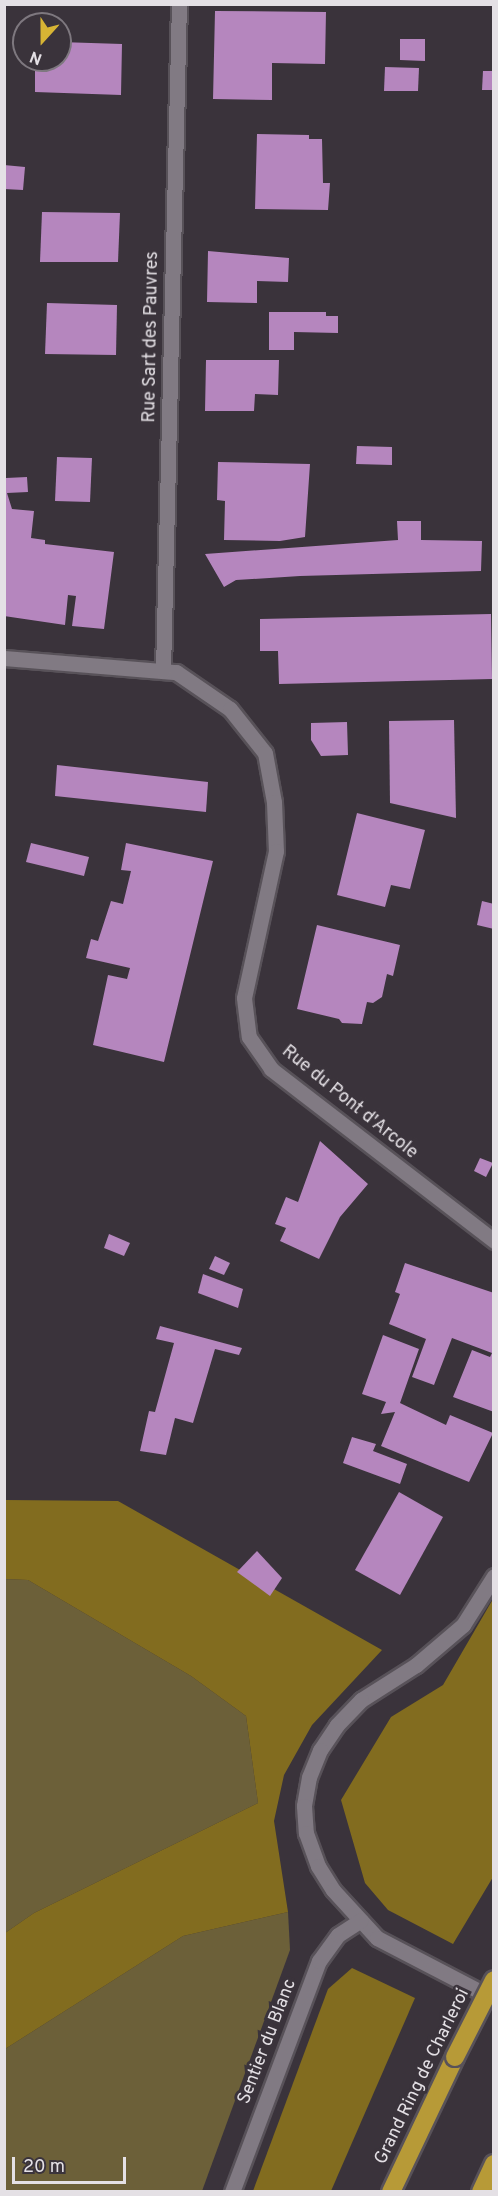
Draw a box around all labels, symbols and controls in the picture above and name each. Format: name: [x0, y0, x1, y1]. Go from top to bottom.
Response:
north arrow: [12, 12, 72, 72]
text: N: [27, 46, 45, 68]
street label: Rue Sart des Pauvres: [140, 251, 164, 423]
street label: Rue du Pont d'Arcole: [277, 1042, 421, 1164]
street label: Sentier du Blanc: [234, 1976, 302, 2108]
street label: Grand Ring de Charleroi: [371, 1986, 475, 2168]
scale bar: [15, 2145, 129, 2183]
text: 20 m: [23, 2156, 65, 2179]

